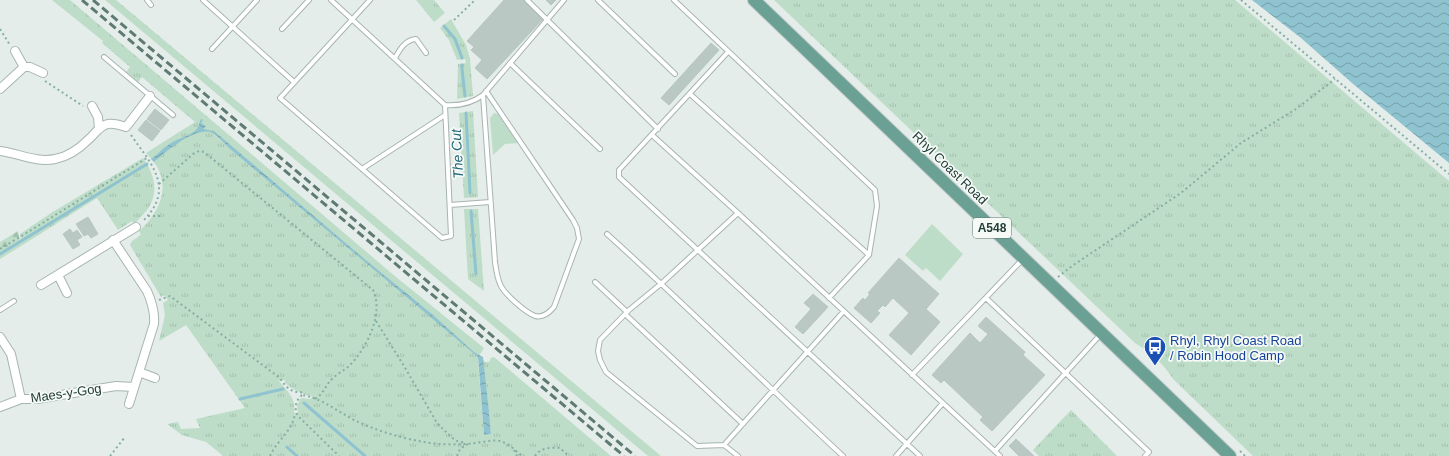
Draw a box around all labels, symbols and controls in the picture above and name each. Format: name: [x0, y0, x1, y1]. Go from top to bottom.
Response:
water label: The Cut: [448, 128, 466, 179]
street label: Rhyl Coast Road: [909, 128, 991, 208]
road number: A548: [973, 218, 1011, 238]
place label: Rhyl, Rhyl Coast Road / Robin Hood Camp: [1170, 333, 1302, 363]
bus stop icon: Rhyl, Rhyl Coast Road / Robin Hood Camp: [1142, 334, 1168, 367]
street label: Maes-y-Gog: [30, 381, 102, 405]

